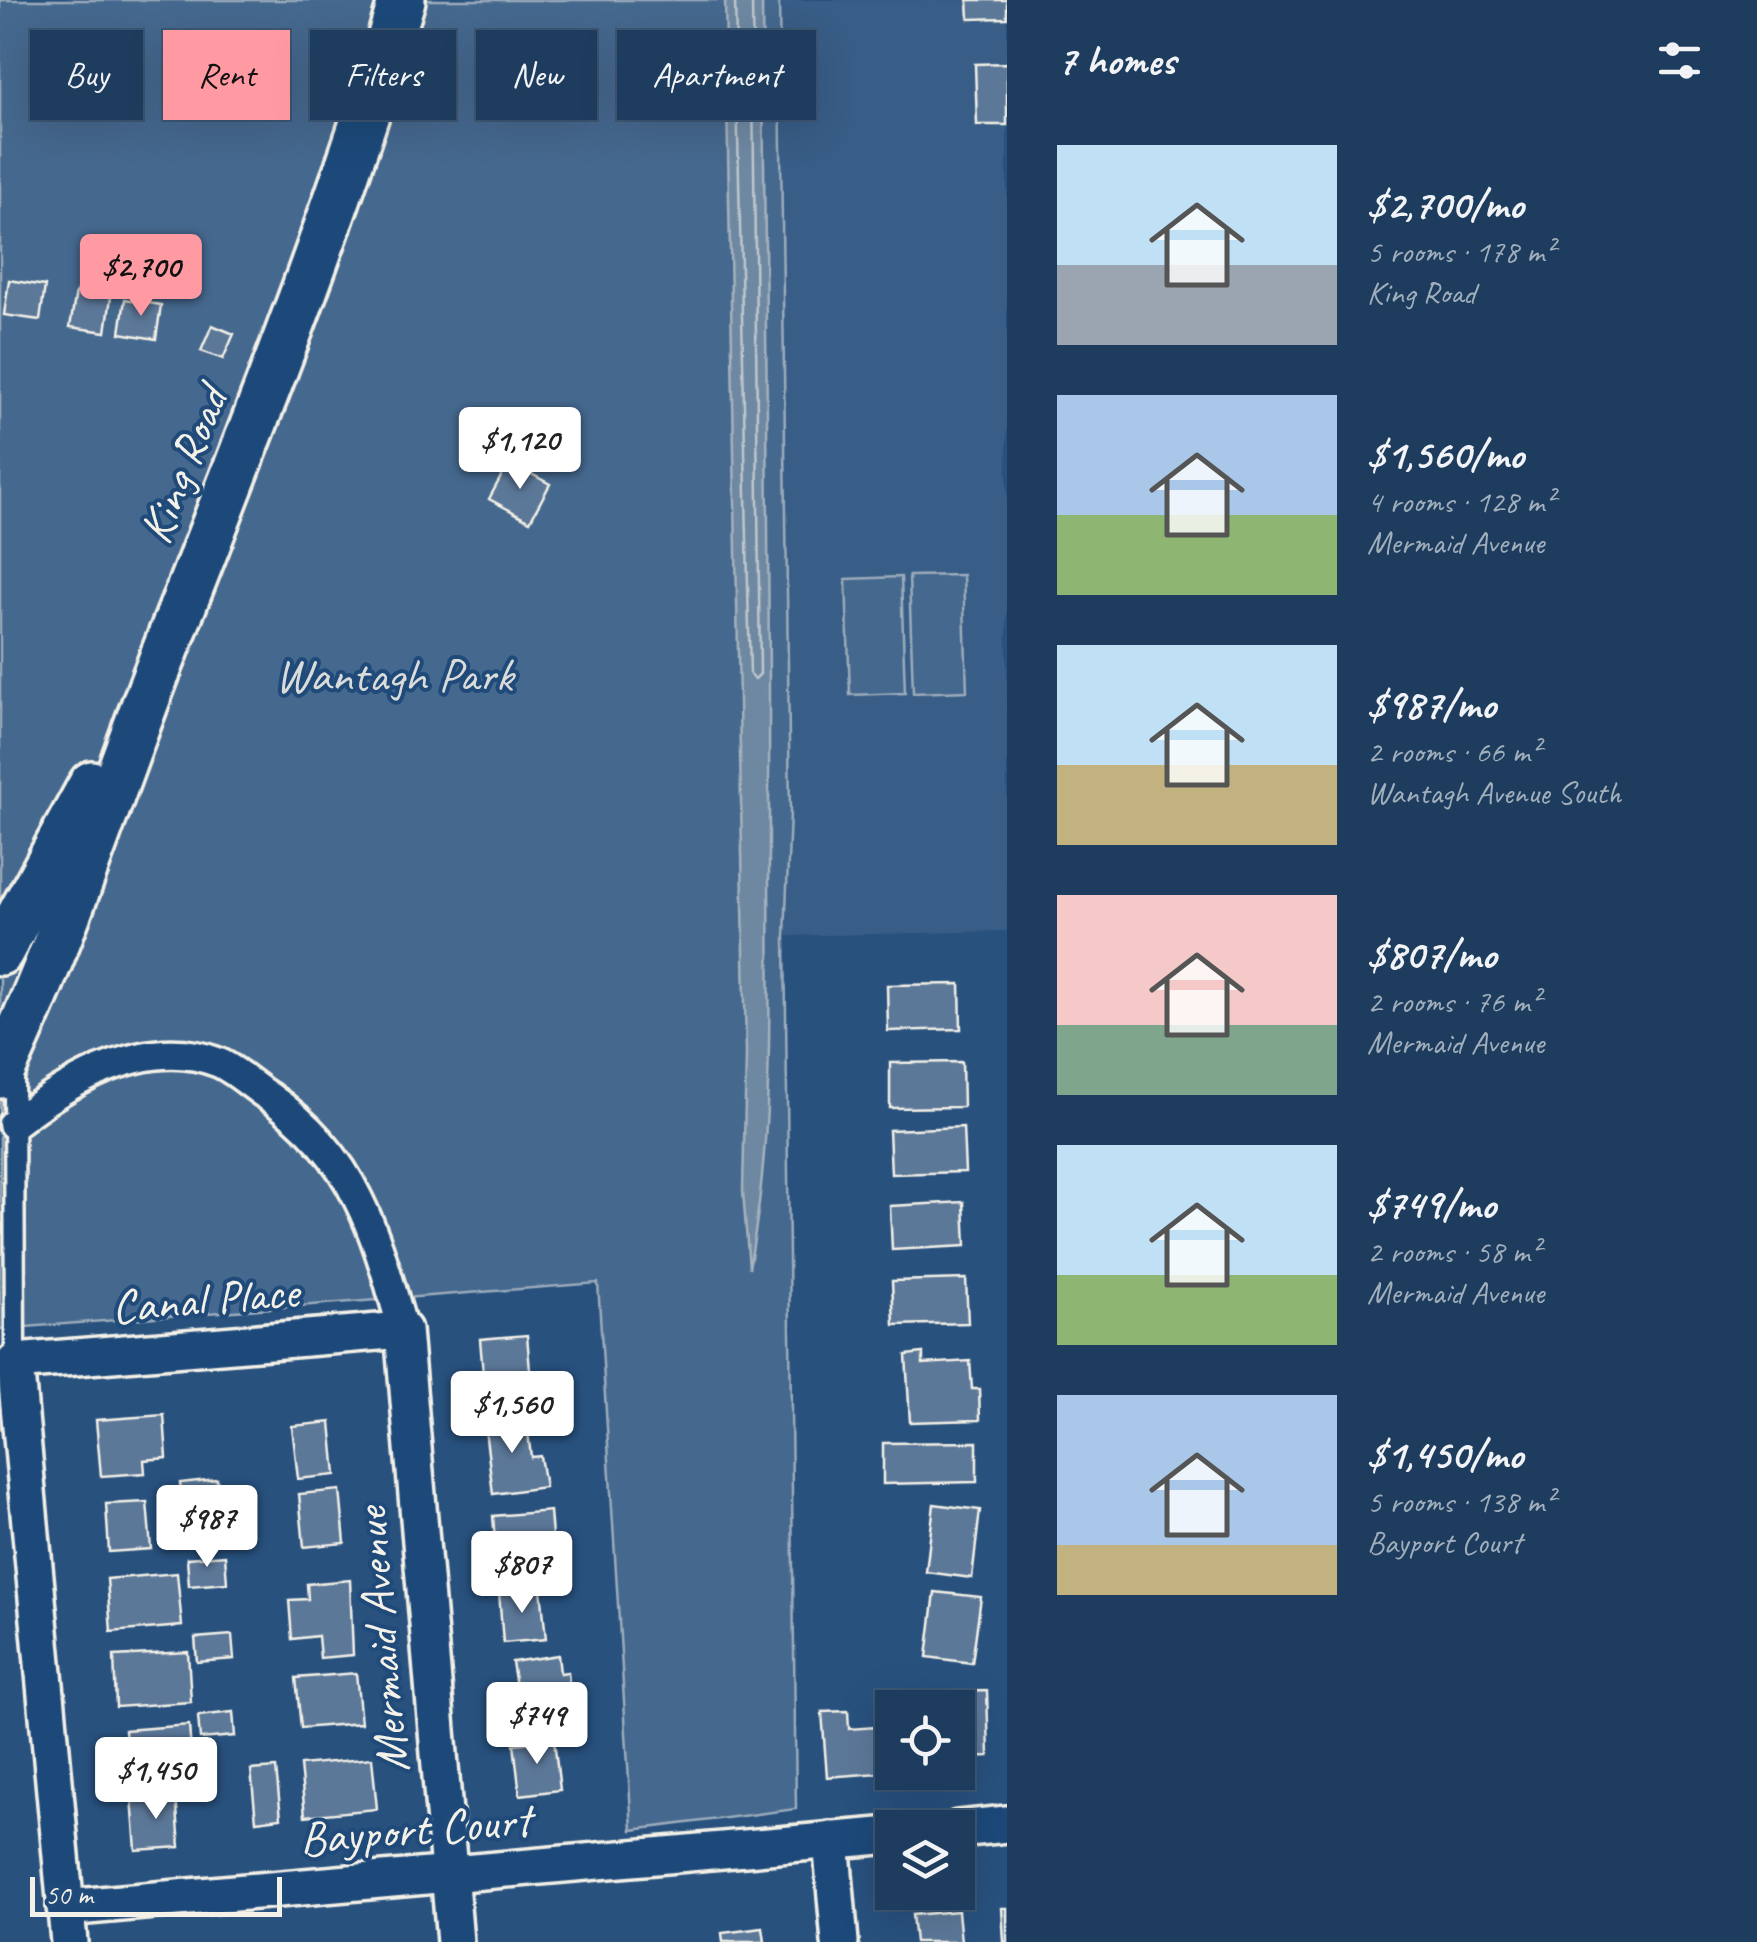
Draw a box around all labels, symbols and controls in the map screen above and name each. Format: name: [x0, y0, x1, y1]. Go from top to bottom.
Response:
chip: Buy: [30, 30, 143, 120]
chip: Rent: [163, 30, 290, 120]
chip: Filters: [310, 30, 456, 120]
chip: New: [476, 30, 597, 120]
chip: Apartment: [617, 30, 816, 120]
icon: filters: [1652, 33, 1707, 88]
text: 7 homes: [1057, 34, 1175, 87]
text: $2,700/mo: [1367, 178, 1523, 231]
icon: home: [1137, 185, 1257, 305]
text: 5 rooms · 178 m²: [1367, 231, 1554, 272]
pin: $2,700: [60, 234, 222, 319]
text: $2,700: [102, 246, 180, 287]
text: King Road: [1367, 272, 1476, 313]
street label: King Road: [125, 373, 244, 552]
pin: $1,120: [439, 407, 601, 492]
text: $1,120: [481, 419, 559, 460]
text: $1,560/mo: [1367, 428, 1524, 481]
icon: home: [1137, 435, 1257, 555]
text: 4 rooms · 128 m²: [1367, 481, 1554, 522]
text: Mermaid Avenue: [1367, 522, 1544, 563]
park label: Wantagh Park: [275, 645, 516, 705]
text: $987/mo: [1367, 678, 1496, 731]
icon: home: [1137, 685, 1257, 805]
text: 2 rooms · 66 m²: [1367, 731, 1540, 772]
text: Wantagh Avenue South: [1367, 772, 1621, 813]
text: $807/mo: [1367, 928, 1496, 981]
icon: home: [1137, 935, 1257, 1055]
text: 2 rooms · 76 m²: [1367, 981, 1540, 1022]
text: Mermaid Avenue: [1367, 1022, 1544, 1063]
text: $749/mo: [1367, 1178, 1496, 1231]
icon: home: [1137, 1185, 1257, 1305]
text: 2 rooms · 58 m²: [1367, 1231, 1540, 1272]
street label: Canal Place: [109, 1261, 304, 1337]
text: Mermaid Avenue: [1367, 1272, 1544, 1313]
pin: $1,560: [431, 1371, 593, 1456]
text: $1,560: [473, 1383, 551, 1424]
text: $1,450/mo: [1367, 1428, 1523, 1481]
icon: home: [1137, 1435, 1257, 1555]
text: 5 rooms · 138 m²: [1367, 1481, 1554, 1522]
pin: $987: [148, 1485, 266, 1570]
text: $987: [178, 1497, 236, 1538]
street label: Mermaid Avenue: [339, 1502, 422, 1775]
text: Bayport Court: [1367, 1522, 1522, 1563]
pin: $807: [463, 1531, 581, 1616]
text: $807: [493, 1543, 551, 1584]
pin: $749: [478, 1682, 596, 1767]
map controls: [875, 1690, 975, 1910]
button: locate: [875, 1690, 975, 1790]
text: $749: [508, 1694, 566, 1735]
pin: $1,450: [75, 1737, 237, 1822]
text: $1,450: [117, 1749, 195, 1790]
street label: Bayport Court: [297, 1788, 539, 1869]
button: layers: [875, 1810, 975, 1910]
scale bar: [30, 1872, 282, 1916]
text: 50 m: [45, 1877, 93, 1912]

